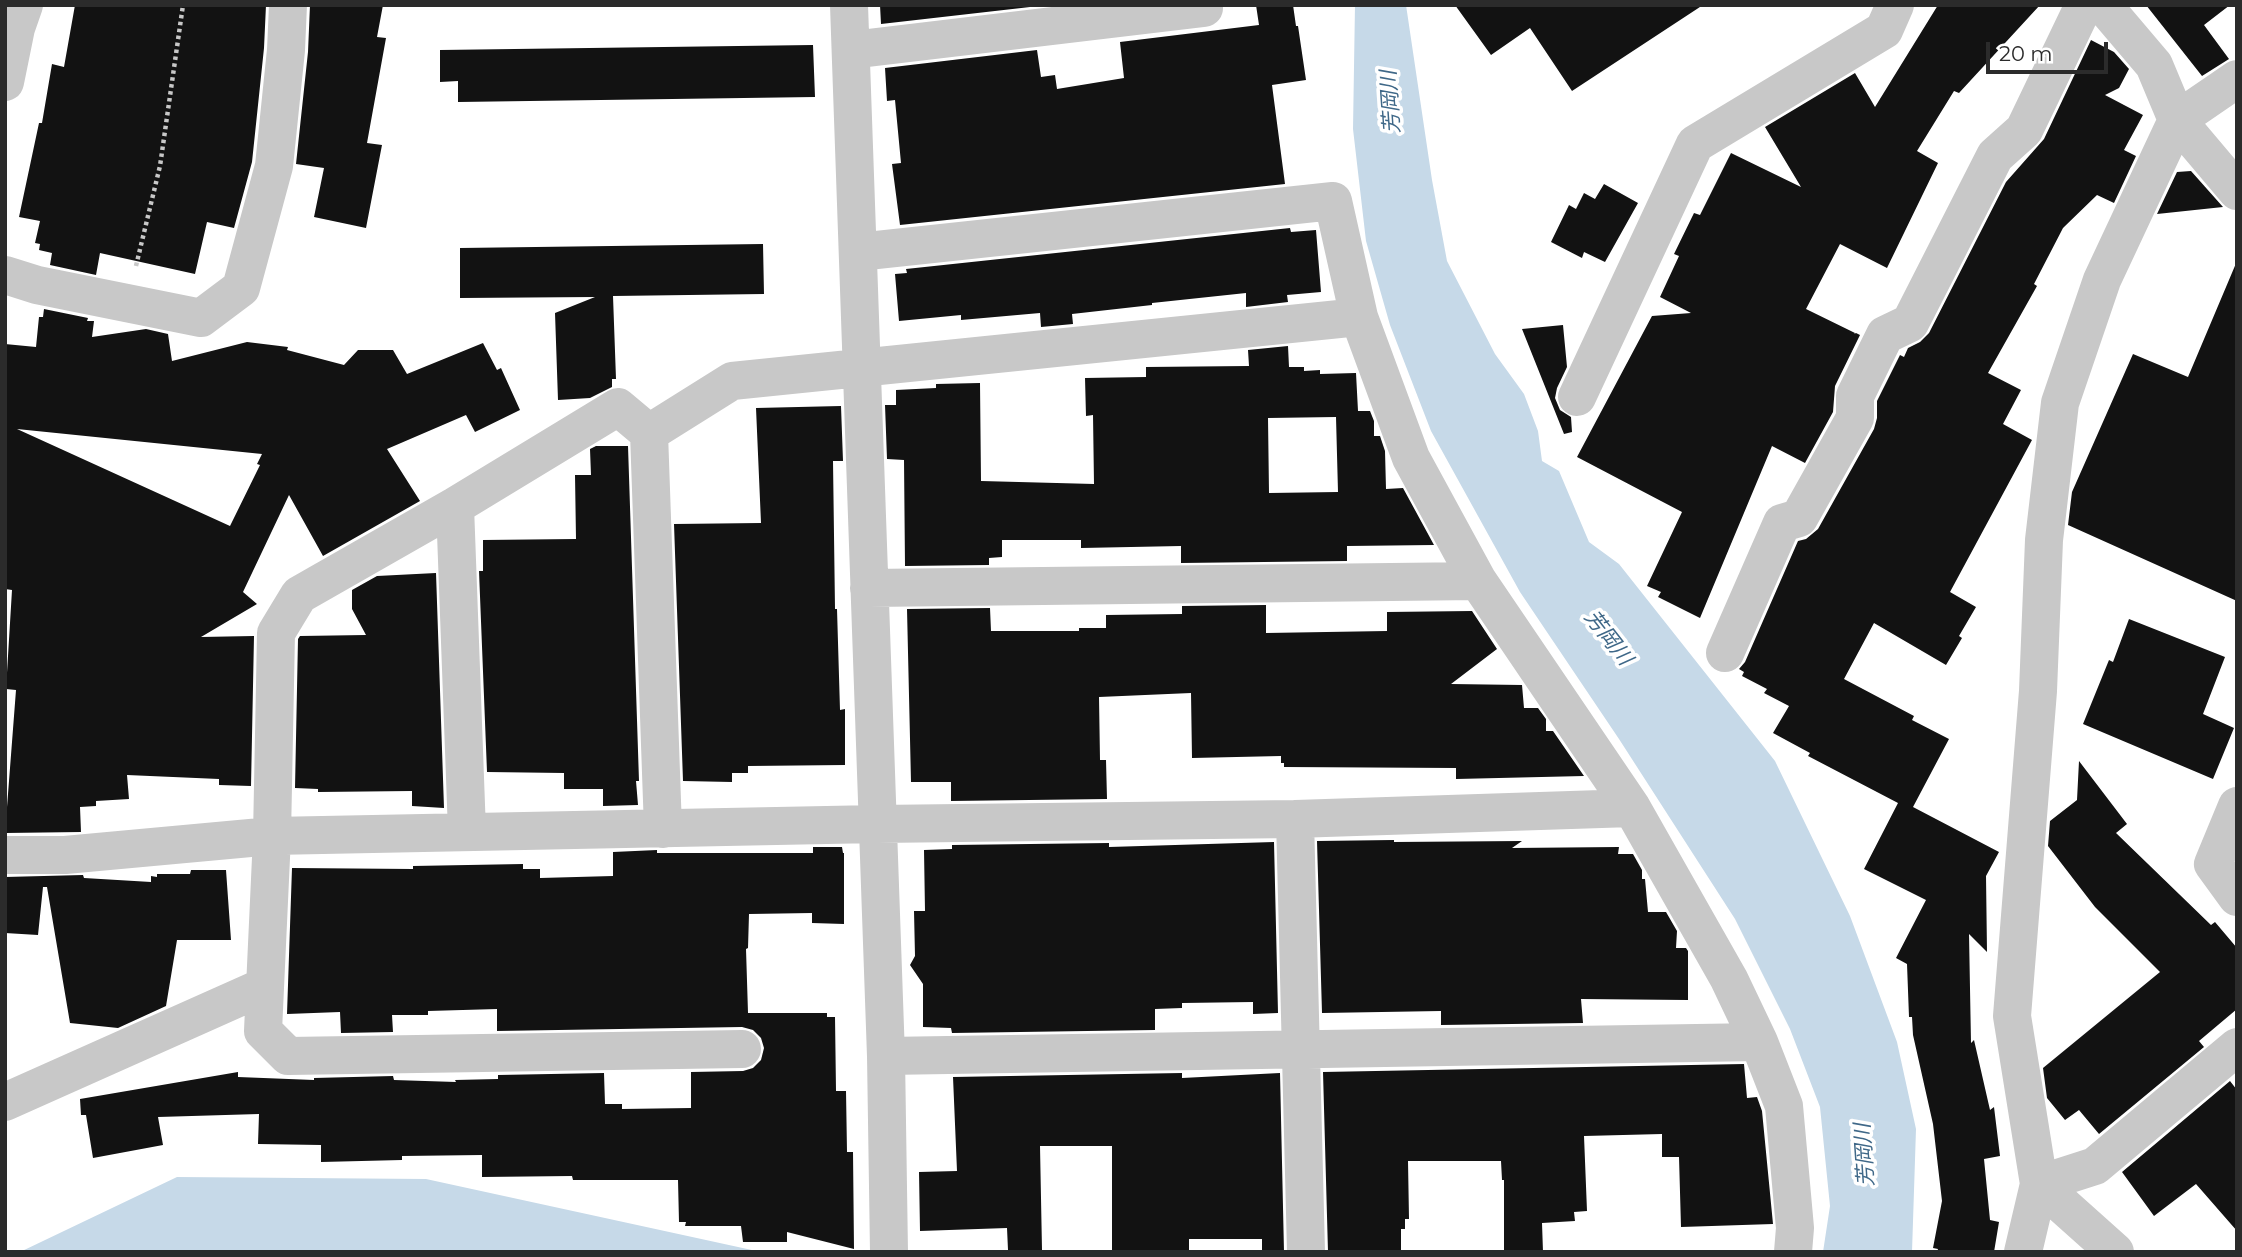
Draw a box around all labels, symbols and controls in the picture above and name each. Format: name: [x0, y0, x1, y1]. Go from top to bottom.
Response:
scale bar: [1990, 28, 2112, 72]
text: 20 m: [1999, 41, 2053, 66]
water label: 芳岡川: [1376, 70, 1406, 134]
water label: 芳岡川: [1579, 605, 1637, 671]
water label: 芳岡川: [1850, 1123, 1880, 1187]

